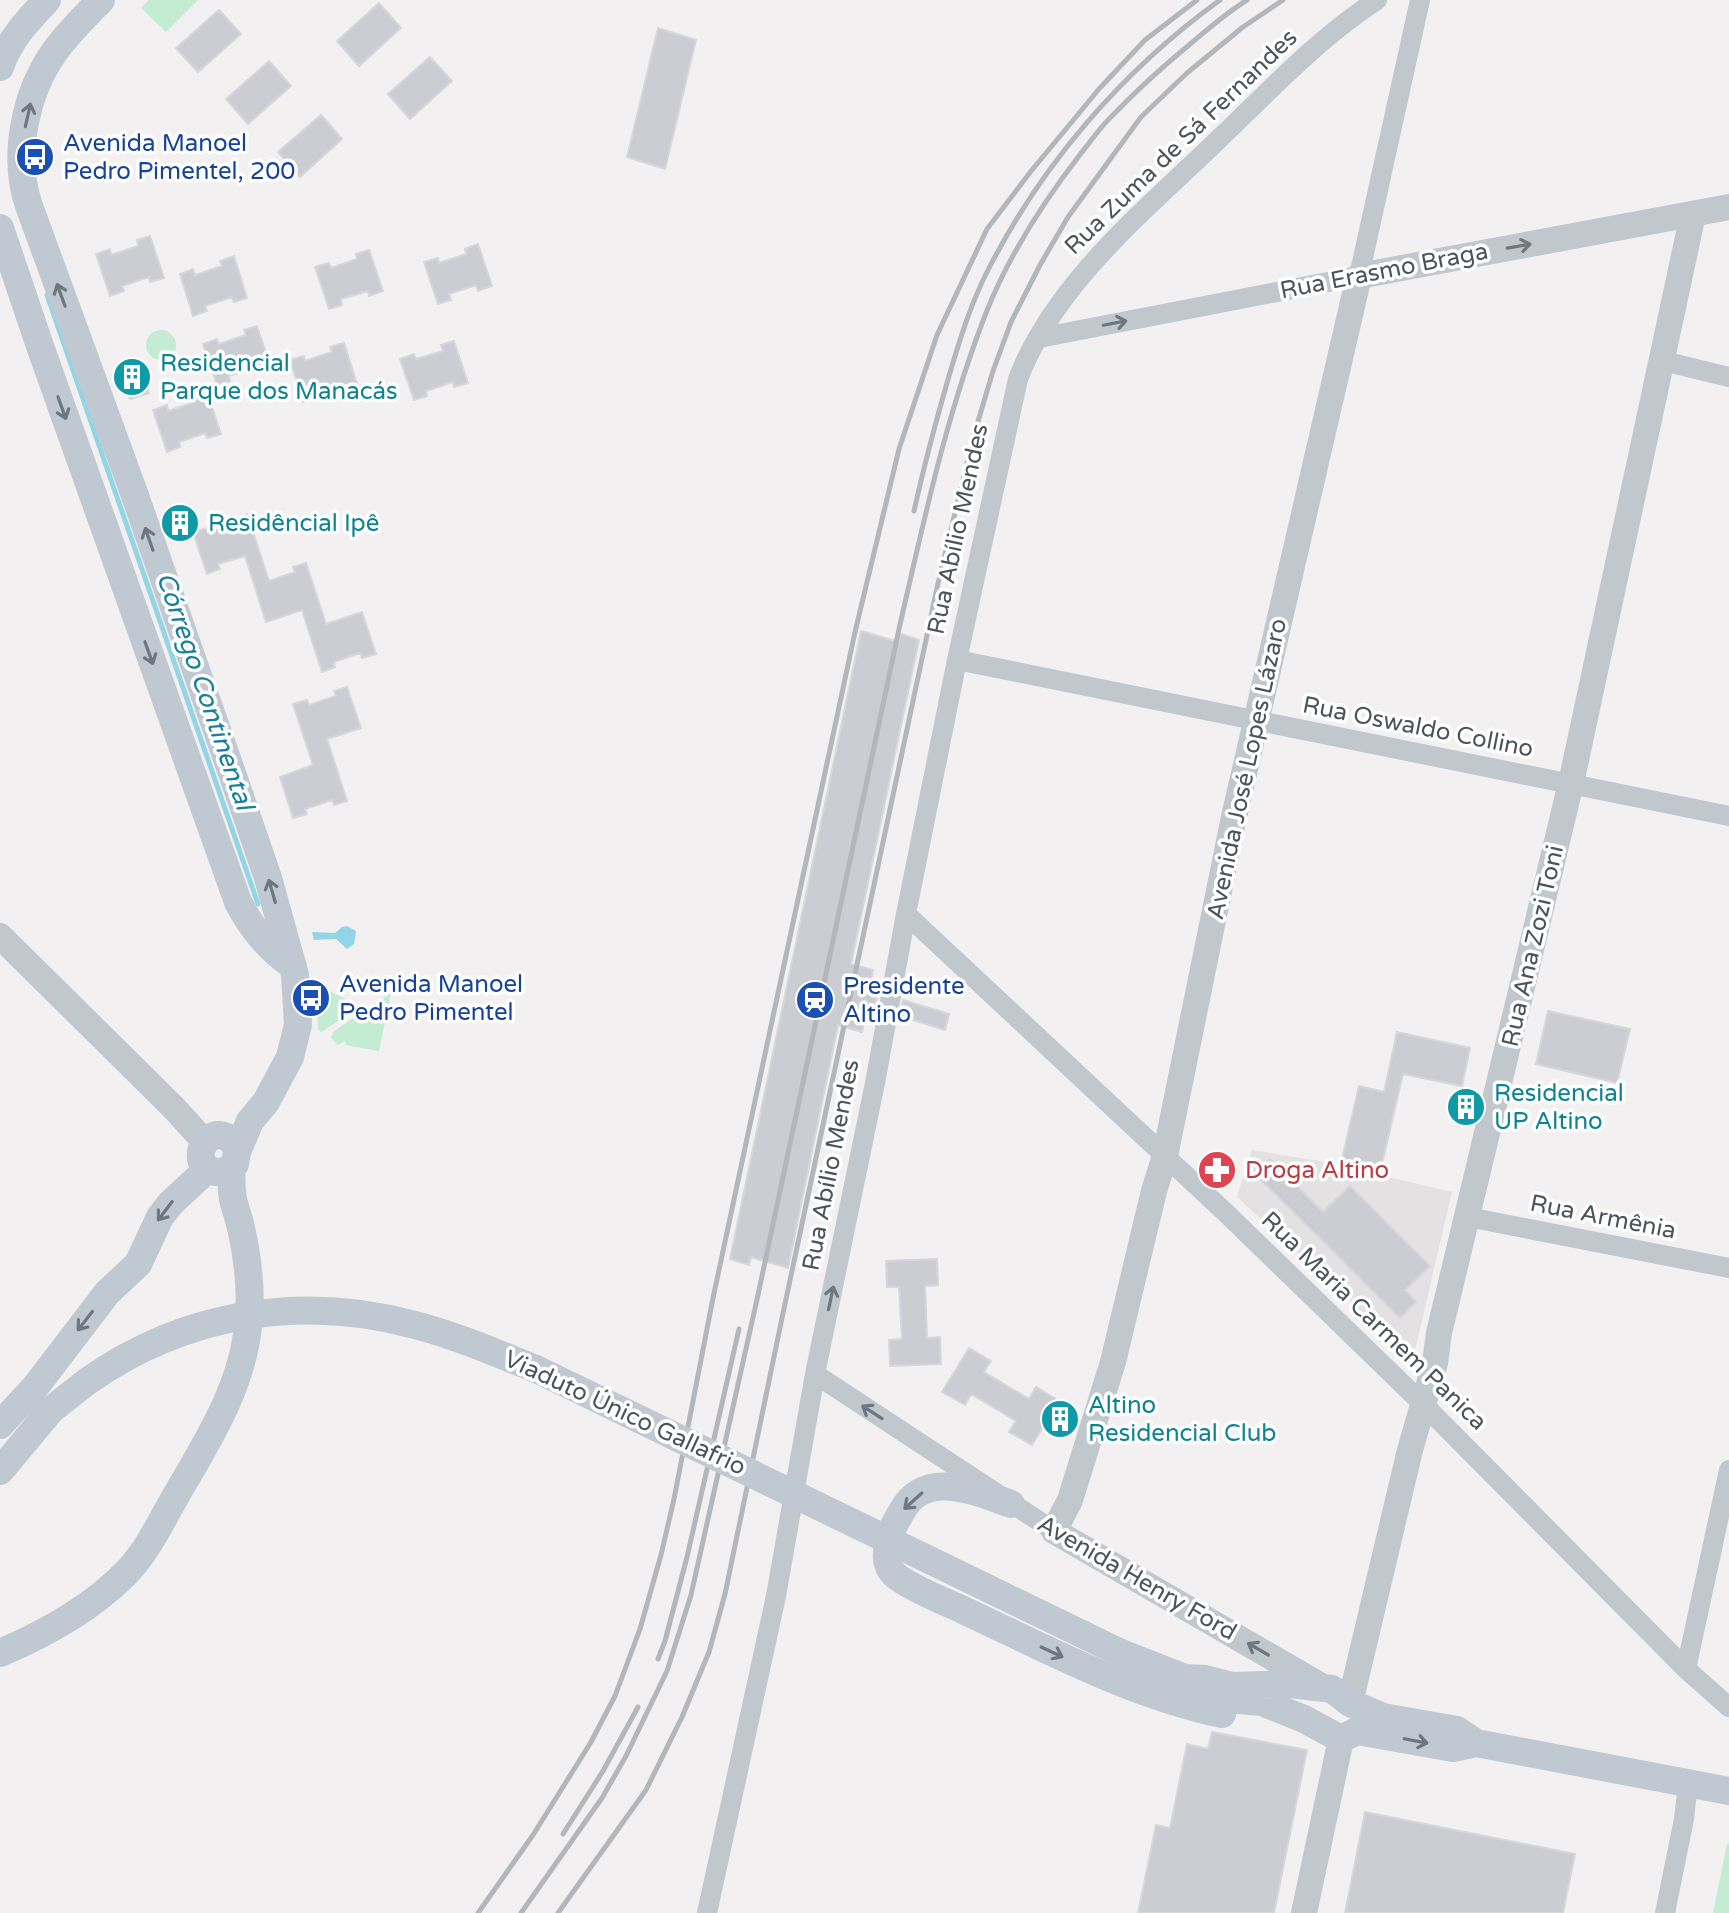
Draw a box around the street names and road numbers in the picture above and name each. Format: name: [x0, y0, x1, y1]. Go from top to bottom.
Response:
street label: Rua Zuma de Sá Fernandes: [1059, 23, 1303, 261]
street label: Rua Erasmo Braga: [1277, 237, 1491, 305]
street label: Rua Abílio Mendes: [922, 421, 994, 637]
street label: Avenida José Lopes Lázaro: [1201, 616, 1293, 922]
street label: Rua Oswaldo Collino: [1300, 690, 1536, 764]
street label: Rua Ana Zozi Toni: [1496, 842, 1570, 1050]
street label: Rua Abílio Mendes: [796, 1057, 866, 1273]
street label: Rua Armênia: [1528, 1189, 1678, 1245]
street label: Rua Maria Carmem Panica: [1255, 1206, 1493, 1436]
street label: Viaduto Único Gallafrio: [500, 1343, 751, 1482]
street label: Avenida Henry Ford: [1032, 1509, 1242, 1647]

